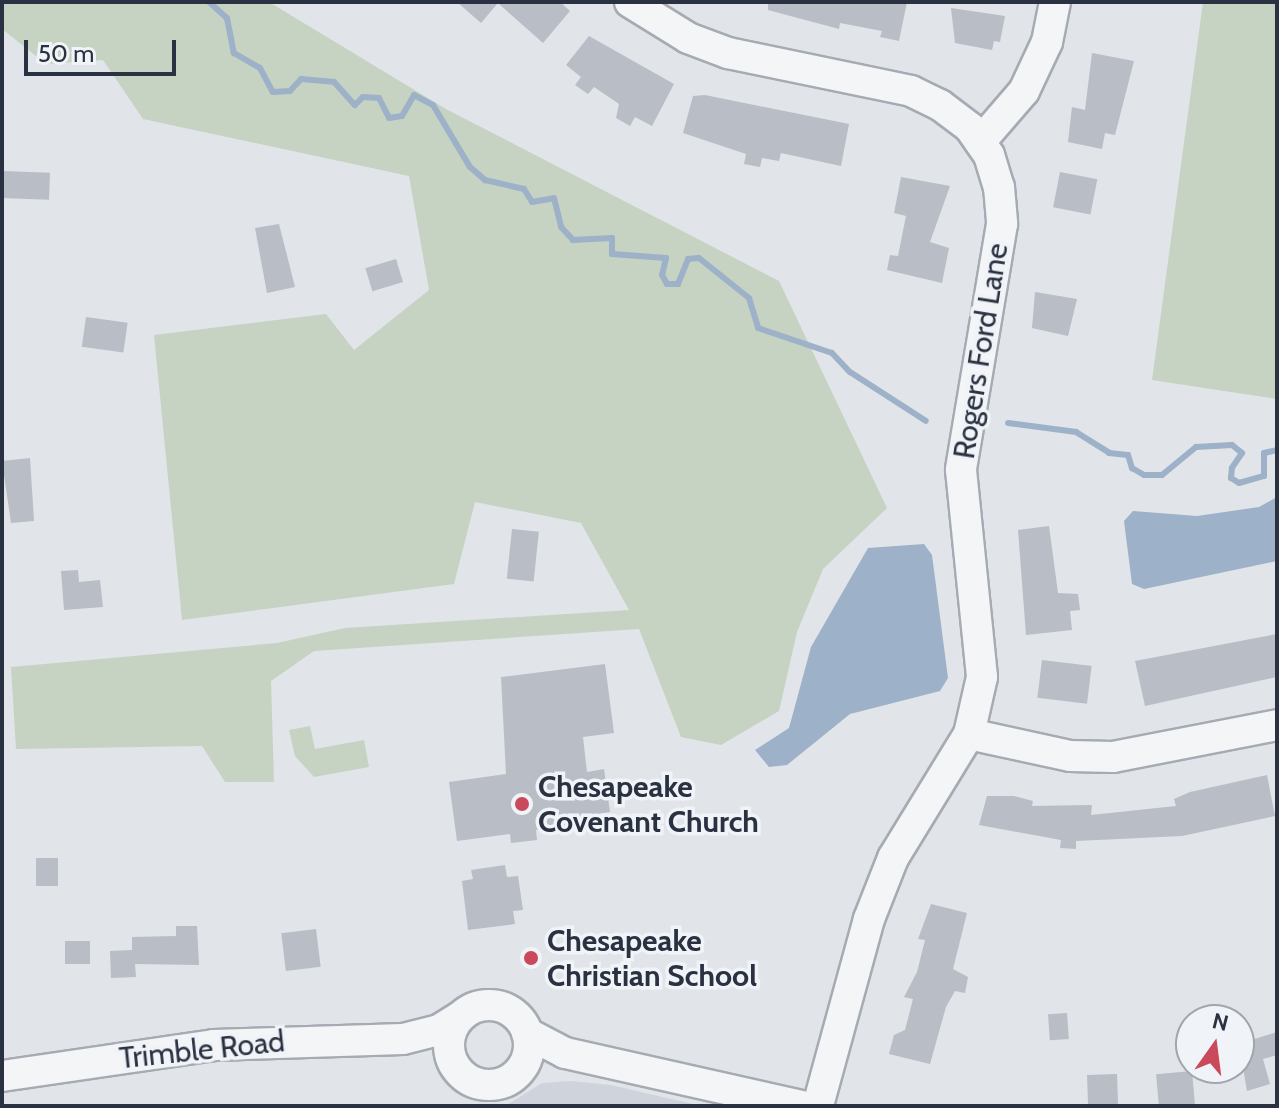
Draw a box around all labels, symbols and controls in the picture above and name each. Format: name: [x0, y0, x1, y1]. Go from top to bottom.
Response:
scale bar: [28, 24, 180, 74]
text: 50 m: [38, 39, 94, 68]
street label: Rogers Ford Lane: [946, 241, 1016, 461]
place label: Chesapeake Covenant Church: [538, 769, 759, 840]
marker: Chesapeake Covenant Church: [513, 795, 531, 813]
place label: Chesapeake Christian School: [547, 923, 757, 994]
marker: Chesapeake Christian School: [522, 949, 540, 967]
north arrow: [1175, 1004, 1255, 1084]
text: N: [1210, 1007, 1231, 1037]
street label: Trimble Road: [117, 1023, 287, 1077]

